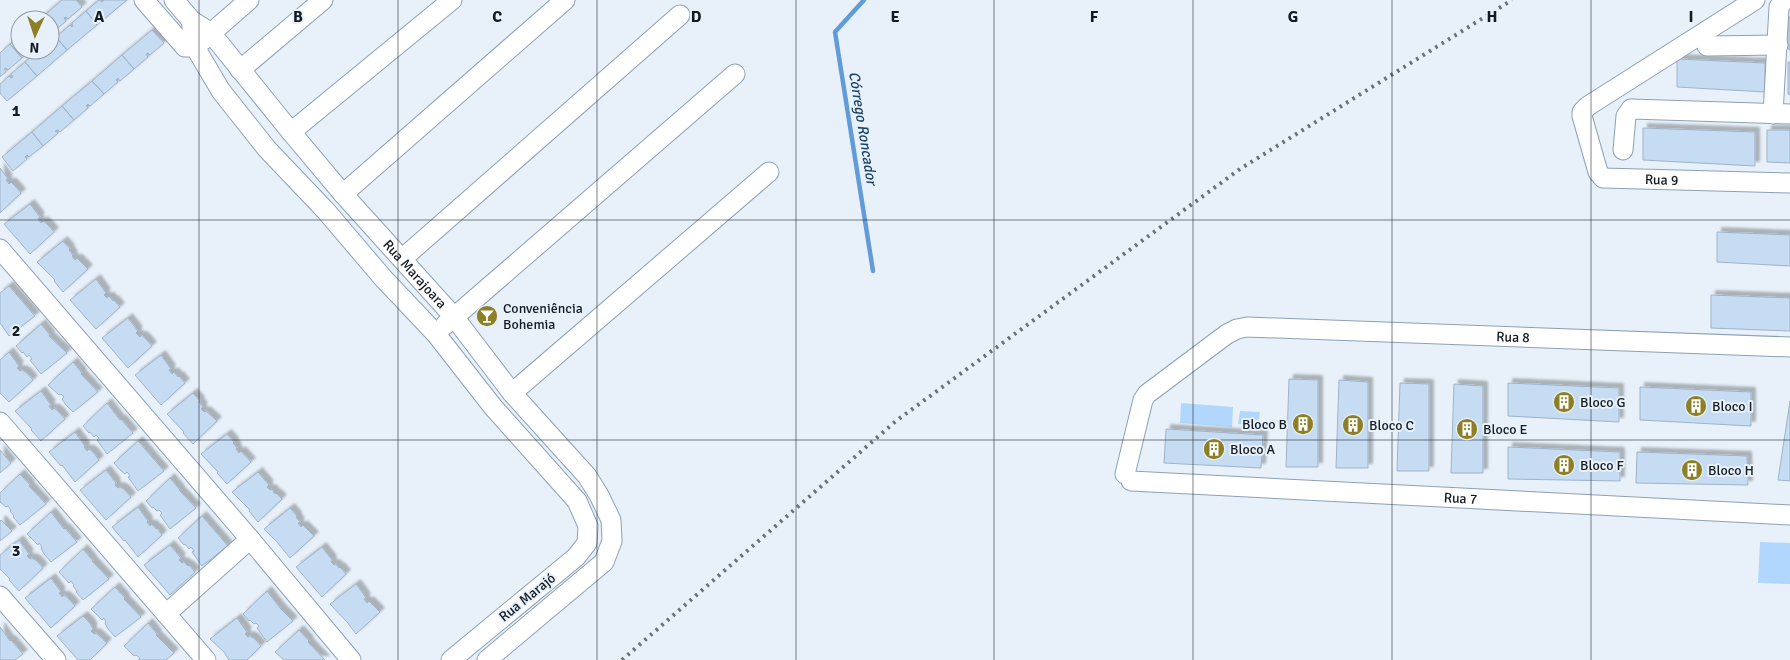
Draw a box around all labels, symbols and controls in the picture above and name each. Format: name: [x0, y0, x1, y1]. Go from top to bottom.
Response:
text: A: [94, 7, 105, 27]
text: B: [293, 7, 303, 27]
text: C: [492, 7, 502, 27]
text: D: [691, 7, 702, 27]
text: E: [890, 7, 900, 27]
text: F: [1090, 7, 1099, 27]
text: G: [1288, 7, 1298, 27]
text: H: [1487, 7, 1497, 27]
text: I: [1688, 7, 1694, 27]
north arrow: [10, 10, 60, 60]
text: N: [29, 39, 40, 56]
water label: Córrego Roncador: [845, 70, 881, 188]
text: 1: [12, 101, 21, 121]
street label: Rua 9: [1645, 171, 1679, 189]
street label: Rua Marajoara: [379, 236, 450, 312]
place label: Conveniência Bohemia: [503, 300, 583, 333]
bar icon: Conveniência Bohemia: [475, 304, 499, 328]
text: 2: [12, 321, 20, 341]
street label: Rua 8: [1496, 328, 1530, 346]
building icon: Bloco G: [1552, 390, 1576, 414]
place label: Bloco G: [1580, 394, 1626, 411]
building icon: Bloco I: [1684, 394, 1708, 418]
place label: Bloco I: [1712, 398, 1753, 415]
building icon: Bloco B: [1291, 412, 1315, 436]
building icon: Bloco C: [1341, 413, 1365, 437]
place label: Bloco B: [1242, 416, 1287, 433]
place label: Bloco C: [1369, 417, 1414, 434]
building icon: Bloco E: [1455, 417, 1479, 441]
place label: Bloco E: [1483, 421, 1528, 438]
building icon: Bloco A: [1202, 437, 1226, 461]
place label: Bloco A: [1230, 441, 1276, 458]
building icon: Bloco F: [1552, 453, 1576, 477]
place label: Bloco F: [1580, 457, 1624, 474]
building icon: Bloco H: [1680, 458, 1704, 482]
place label: Bloco H: [1708, 462, 1754, 479]
street label: Rua 7: [1443, 489, 1478, 508]
text: 3: [12, 541, 20, 561]
street label: Rua Marajó: [496, 569, 559, 625]

